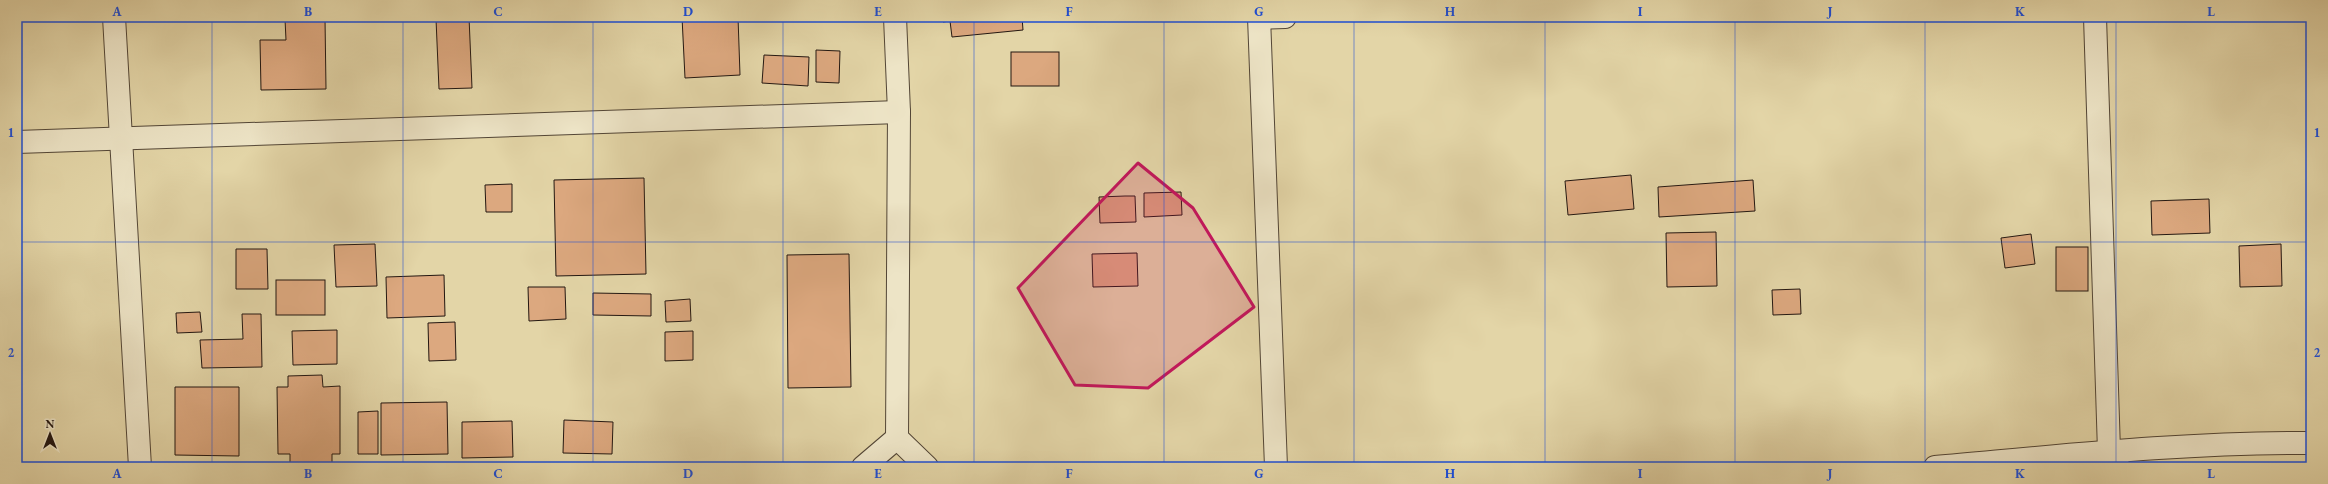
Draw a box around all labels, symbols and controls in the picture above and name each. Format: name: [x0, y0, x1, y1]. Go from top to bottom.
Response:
text: A: [111, 3, 122, 20]
text: B: [304, 3, 312, 20]
text: C: [493, 3, 503, 20]
text: D: [683, 3, 693, 20]
text: E: [874, 3, 882, 20]
text: F: [1065, 3, 1073, 20]
text: G: [1254, 3, 1264, 20]
text: H: [1445, 3, 1456, 20]
text: I: [1638, 3, 1643, 20]
text: J: [1826, 3, 1833, 20]
text: K: [2015, 3, 2026, 20]
text: L: [2207, 3, 2215, 20]
text: 1: [8, 124, 15, 141]
text: 1: [2314, 124, 2321, 141]
text: 2: [8, 344, 15, 361]
text: 2: [2314, 344, 2321, 361]
north arrow: [30, 414, 70, 454]
text: N: [46, 417, 55, 431]
text: A: [111, 465, 122, 482]
text: B: [304, 465, 312, 482]
text: C: [493, 465, 503, 482]
text: D: [683, 465, 693, 482]
text: E: [874, 465, 882, 482]
text: F: [1065, 465, 1073, 482]
text: G: [1254, 465, 1264, 482]
text: H: [1445, 465, 1456, 482]
text: I: [1638, 465, 1643, 482]
text: J: [1826, 465, 1833, 482]
text: K: [2015, 465, 2026, 482]
text: L: [2207, 465, 2215, 482]

